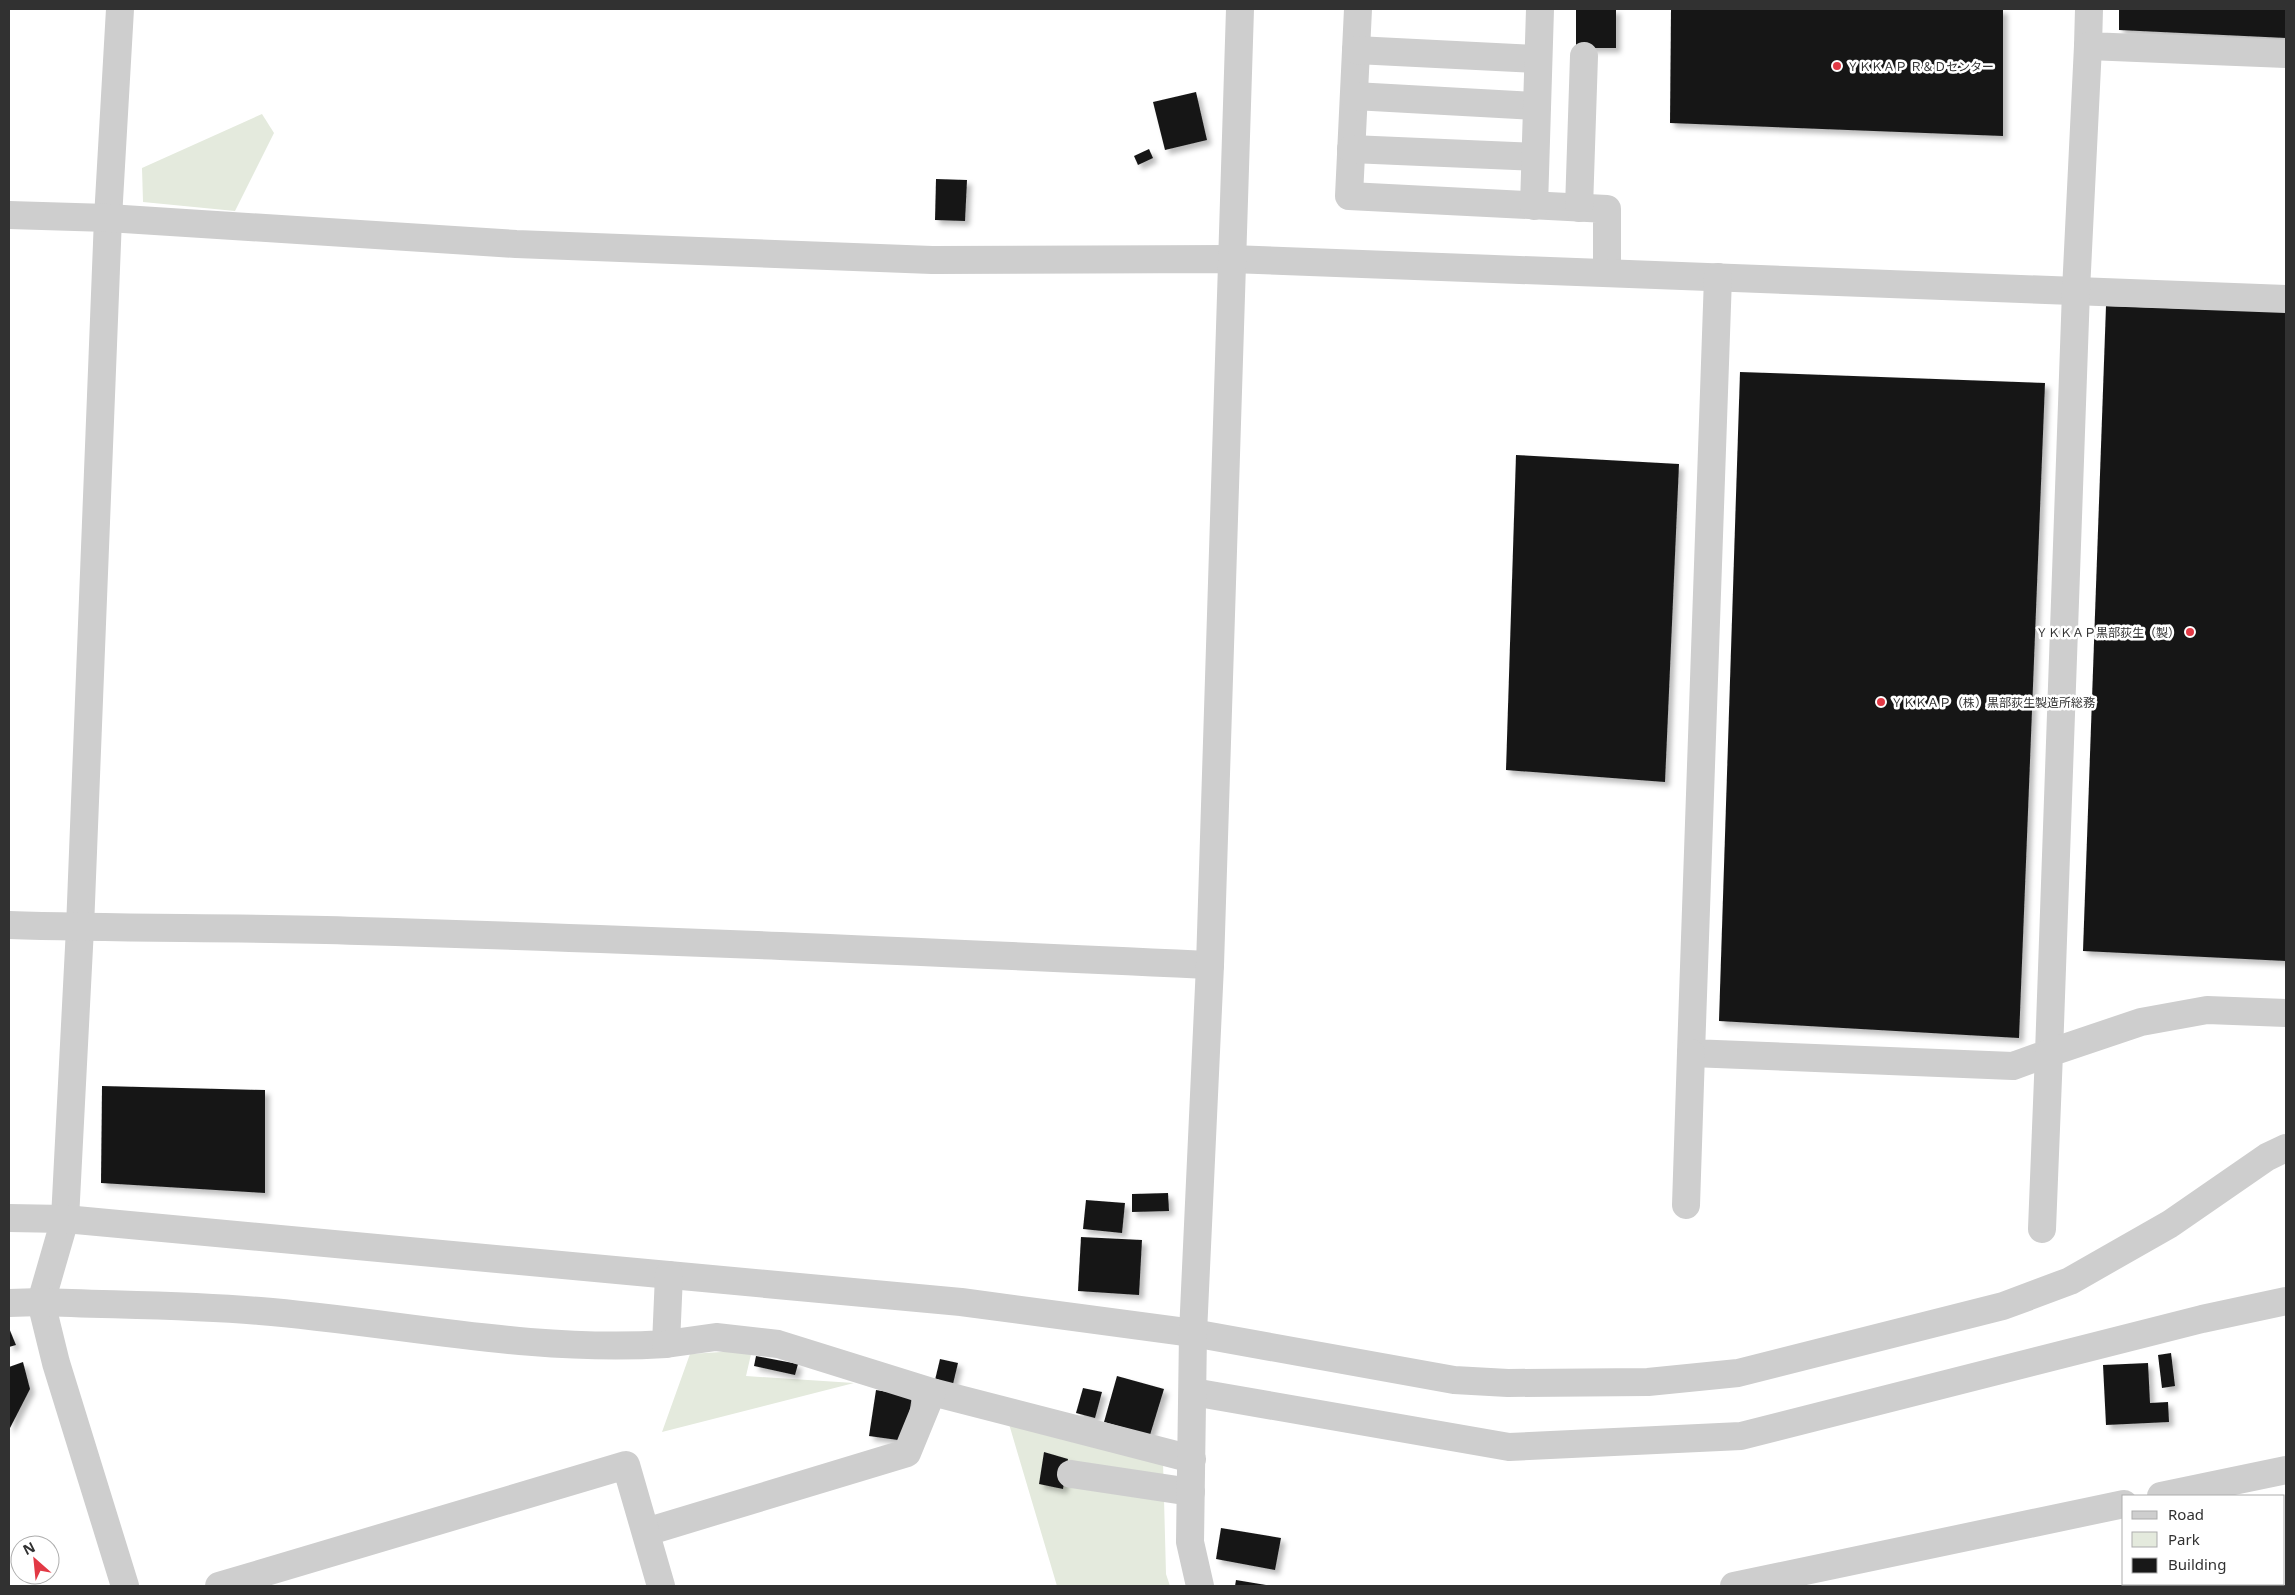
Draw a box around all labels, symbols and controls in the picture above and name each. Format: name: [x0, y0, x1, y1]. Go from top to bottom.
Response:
place label: ＹＫＫＡＰ Ｒ＆Ｄセンター: [1847, 58, 1994, 75]
marker: ＹＫＫＡＰ Ｒ＆Ｄセンター: [1831, 60, 1843, 72]
place label: ＹＫＫＡＰ黒部荻生（製）: [2036, 624, 2180, 641]
marker: ＹＫＫＡＰ黒部荻生（製）: [2184, 626, 2196, 638]
place label: ＹＫＫＡＰ（株）黒部荻生製造所総務: [1891, 694, 2095, 711]
marker: ＹＫＫＡＰ（株）黒部荻生製造所総務: [1875, 696, 1887, 708]
legend: [2122, 1495, 2285, 1585]
text: Road: [2168, 1504, 2204, 1524]
text: Park: [2168, 1529, 2200, 1549]
north arrow: [10, 1535, 60, 1585]
text: N: [19, 1537, 38, 1559]
text: Building: [2168, 1554, 2226, 1574]

